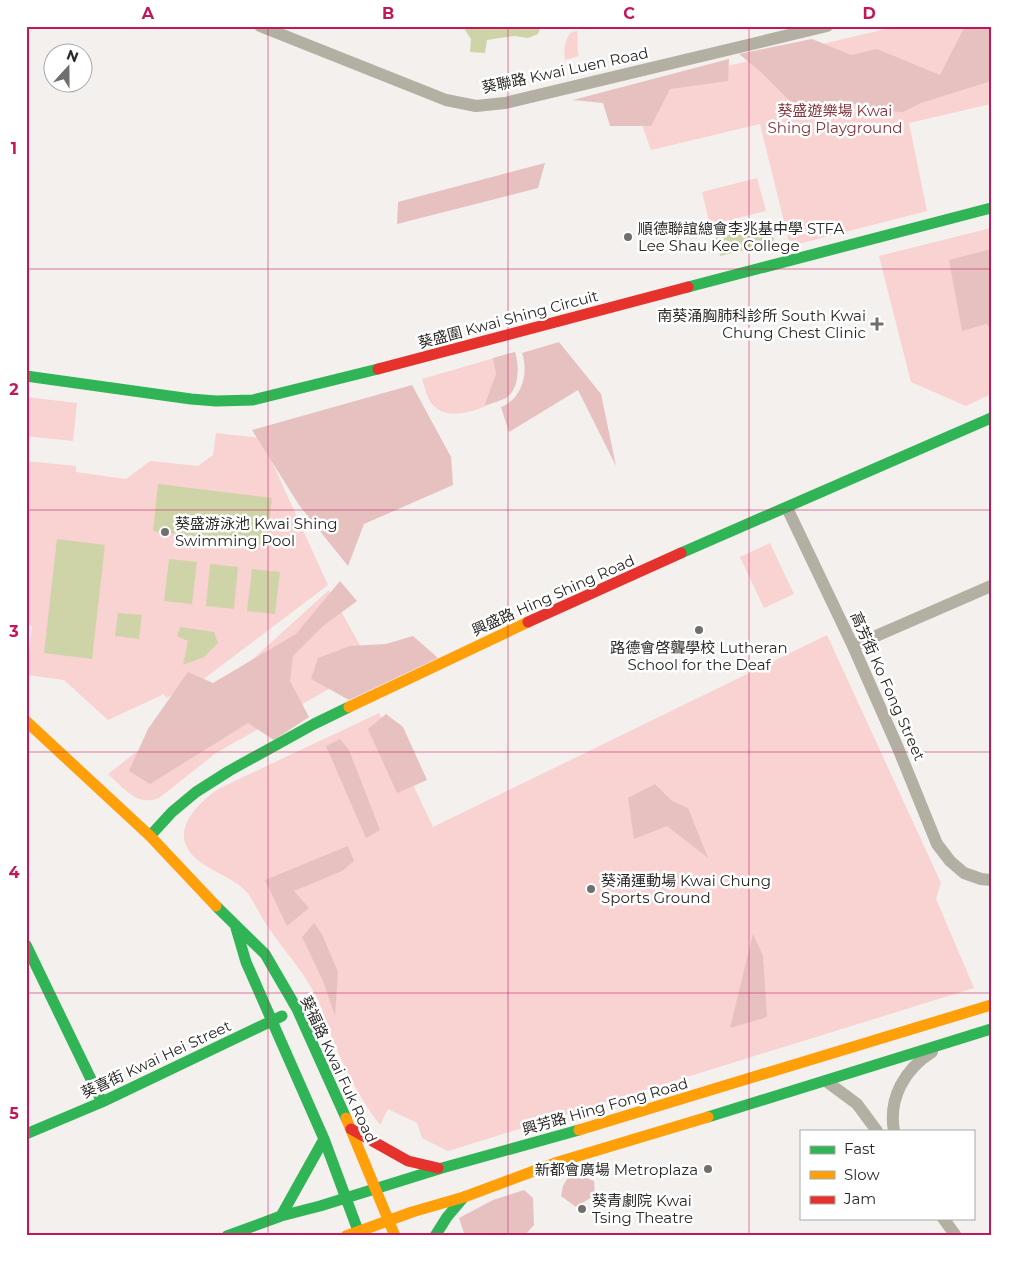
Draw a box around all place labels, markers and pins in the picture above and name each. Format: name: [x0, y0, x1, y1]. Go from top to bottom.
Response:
place label: 順德聯誼總會李兆基中學 STFA Lee Shau Kee College: [638, 219, 845, 255]
marker: 順德聯誼總會李兆基中學 STFA Lee Shau Kee College: [622, 231, 634, 243]
place label: 南葵涌胸肺科診所 South Kwai Chung Chest Clinic: [657, 306, 866, 342]
marker: 南葵涌胸肺科診所 South Kwai Chung Chest Clinic: [870, 317, 884, 331]
place label: 葵盛游泳池 Kwai Shing Swimming Pool: [175, 514, 338, 550]
marker: 葵盛游泳池 Kwai Shing Swimming Pool: [159, 526, 171, 538]
marker: 路德會啓聾學校 Lutheran School for the Deaf: [693, 624, 705, 636]
place label: 路德會啓聾學校 Lutheran School for the Deaf: [610, 638, 788, 674]
place label: 葵涌運動場 Kwai Chung Sports Ground: [601, 871, 771, 907]
marker: 葵涌運動場 Kwai Chung Sports Ground: [585, 883, 597, 895]
place label: 新都會廣場 Metroplaza: [535, 1160, 698, 1179]
marker: 新都會廣場 Metroplaza: [702, 1163, 714, 1175]
place label: 葵青劇院 Kwai Tsing Theatre: [592, 1191, 693, 1227]
marker: 葵青劇院 Kwai Tsing Theatre: [576, 1203, 588, 1215]

